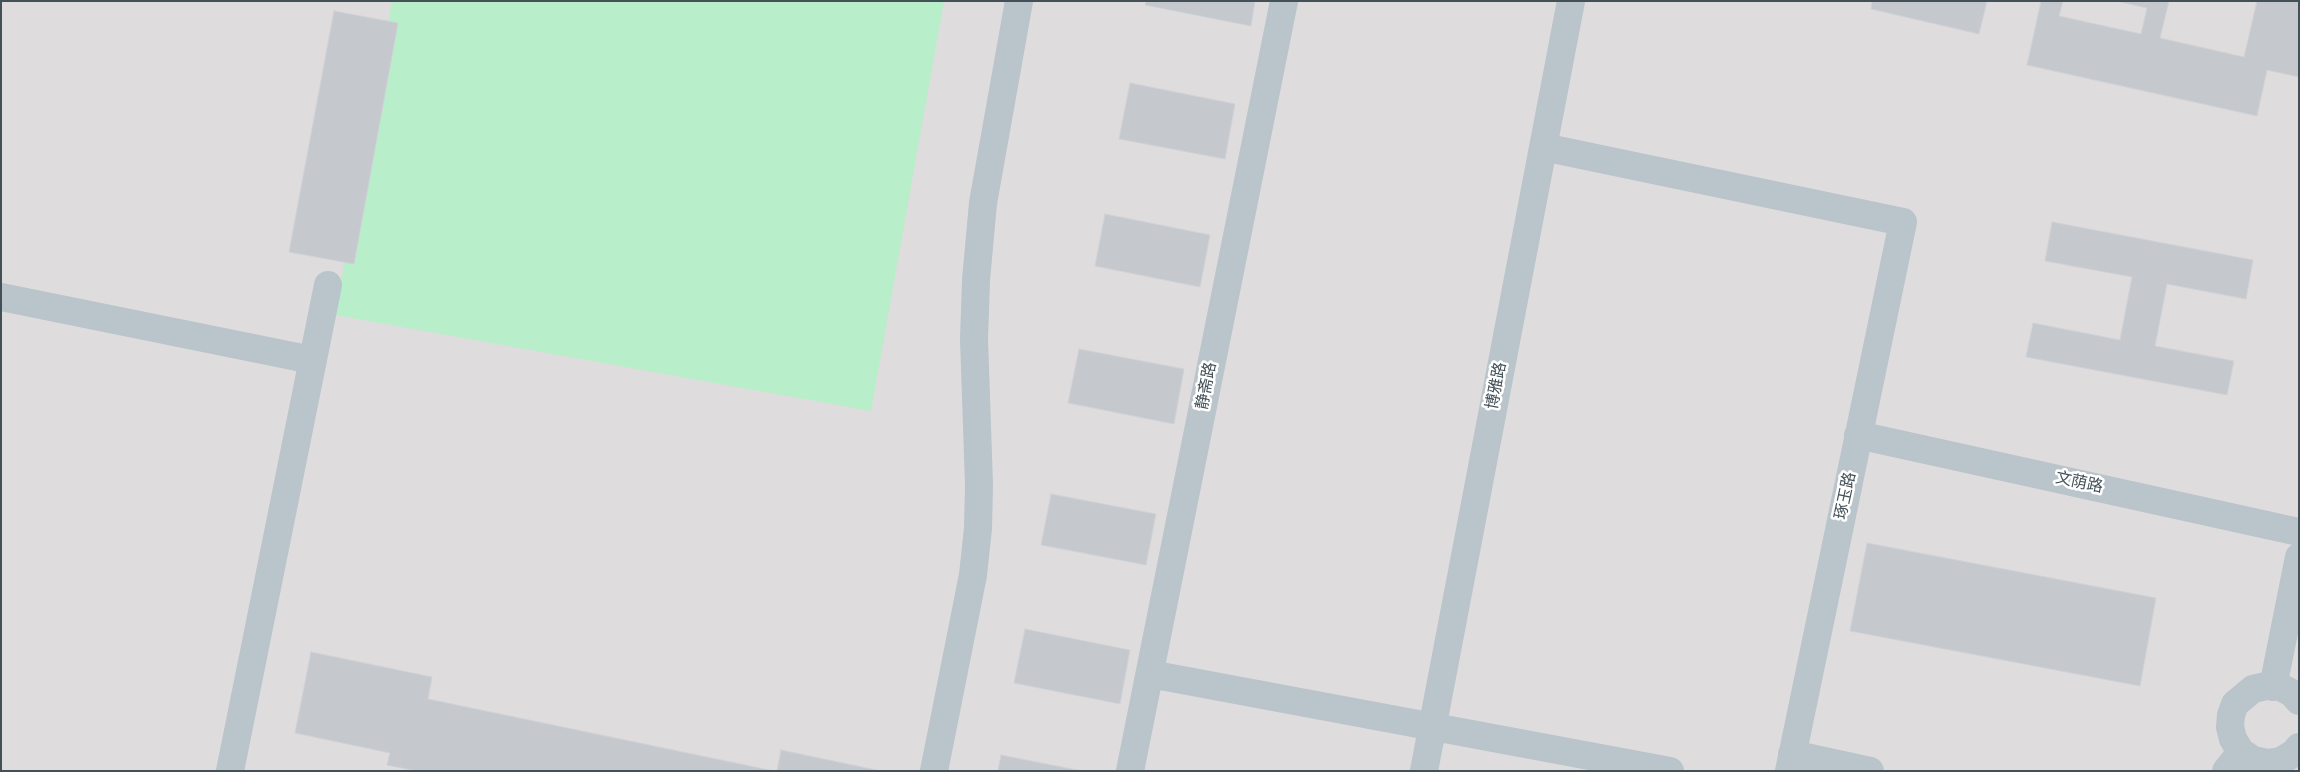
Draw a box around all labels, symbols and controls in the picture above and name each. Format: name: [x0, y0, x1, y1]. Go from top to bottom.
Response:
street label: 静斋路: [1193, 361, 1221, 411]
street label: 博雅路: [1483, 361, 1511, 411]
street label: 文荫路: [2054, 469, 2104, 497]
street label: 琢玉路: [1832, 471, 1860, 521]

